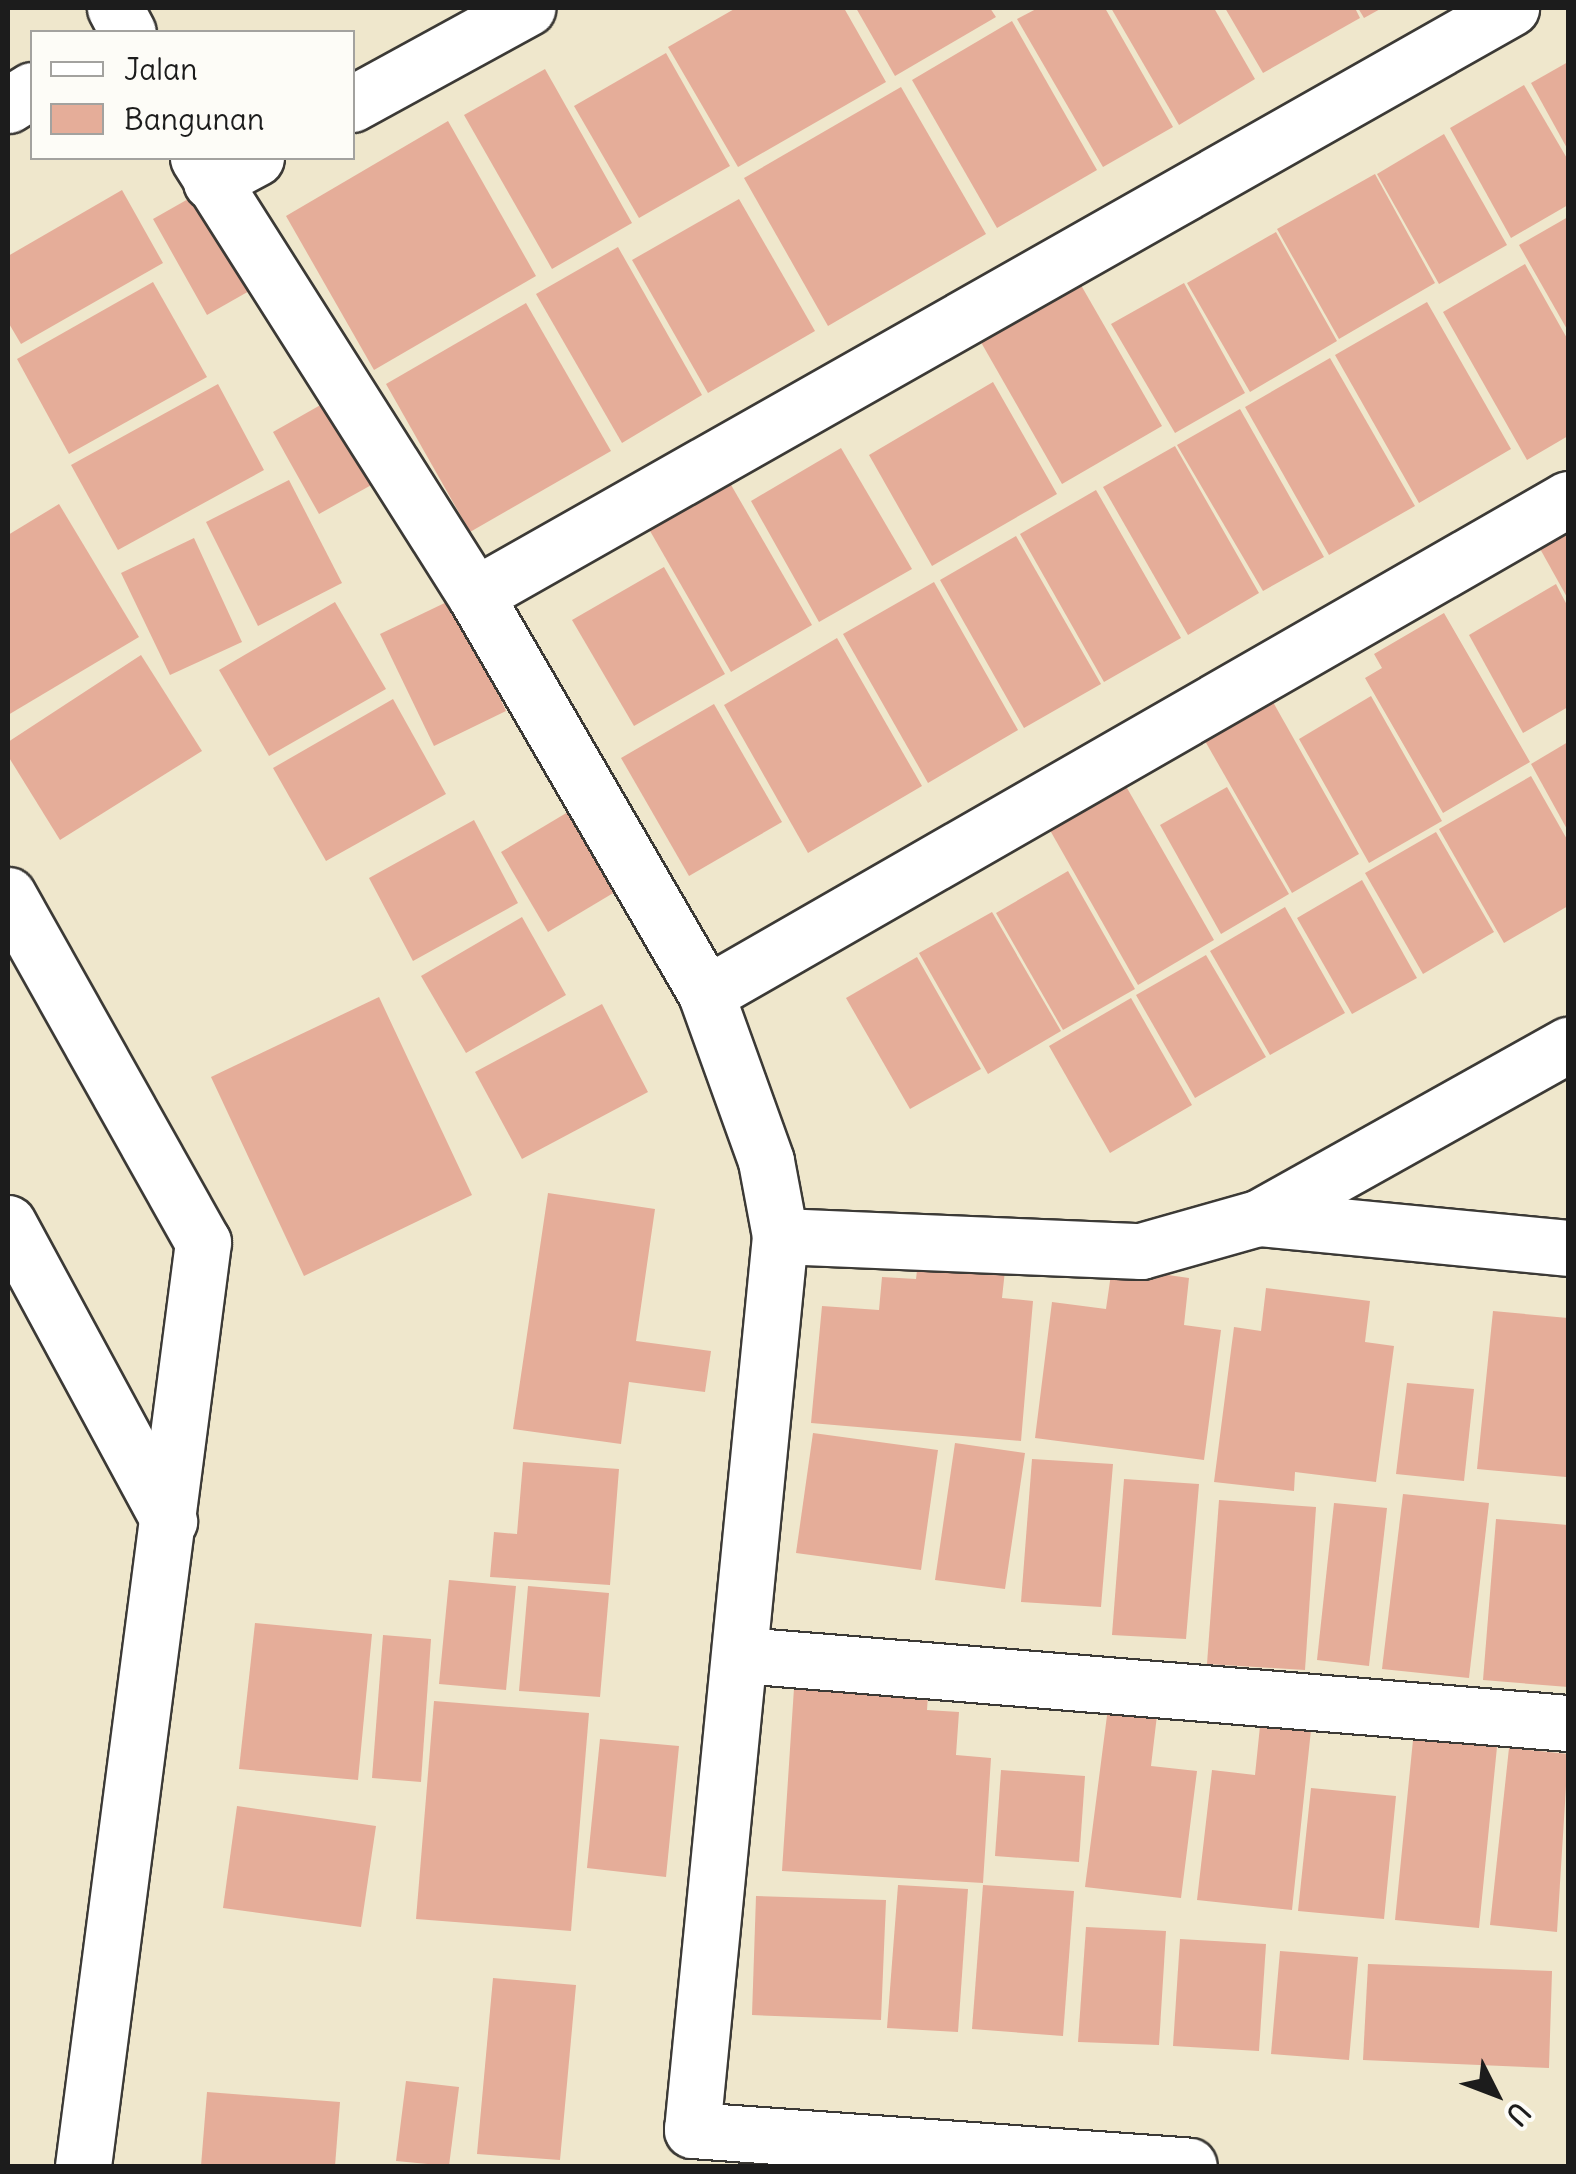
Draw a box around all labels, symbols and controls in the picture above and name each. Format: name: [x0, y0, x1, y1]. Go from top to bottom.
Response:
legend: [30, 30, 355, 160]
text: Jalan: [124, 50, 198, 88]
text: Bangunan: [124, 100, 264, 138]
north arrow: [1446, 2044, 1546, 2144]
text: U: [1499, 2095, 1538, 2133]

